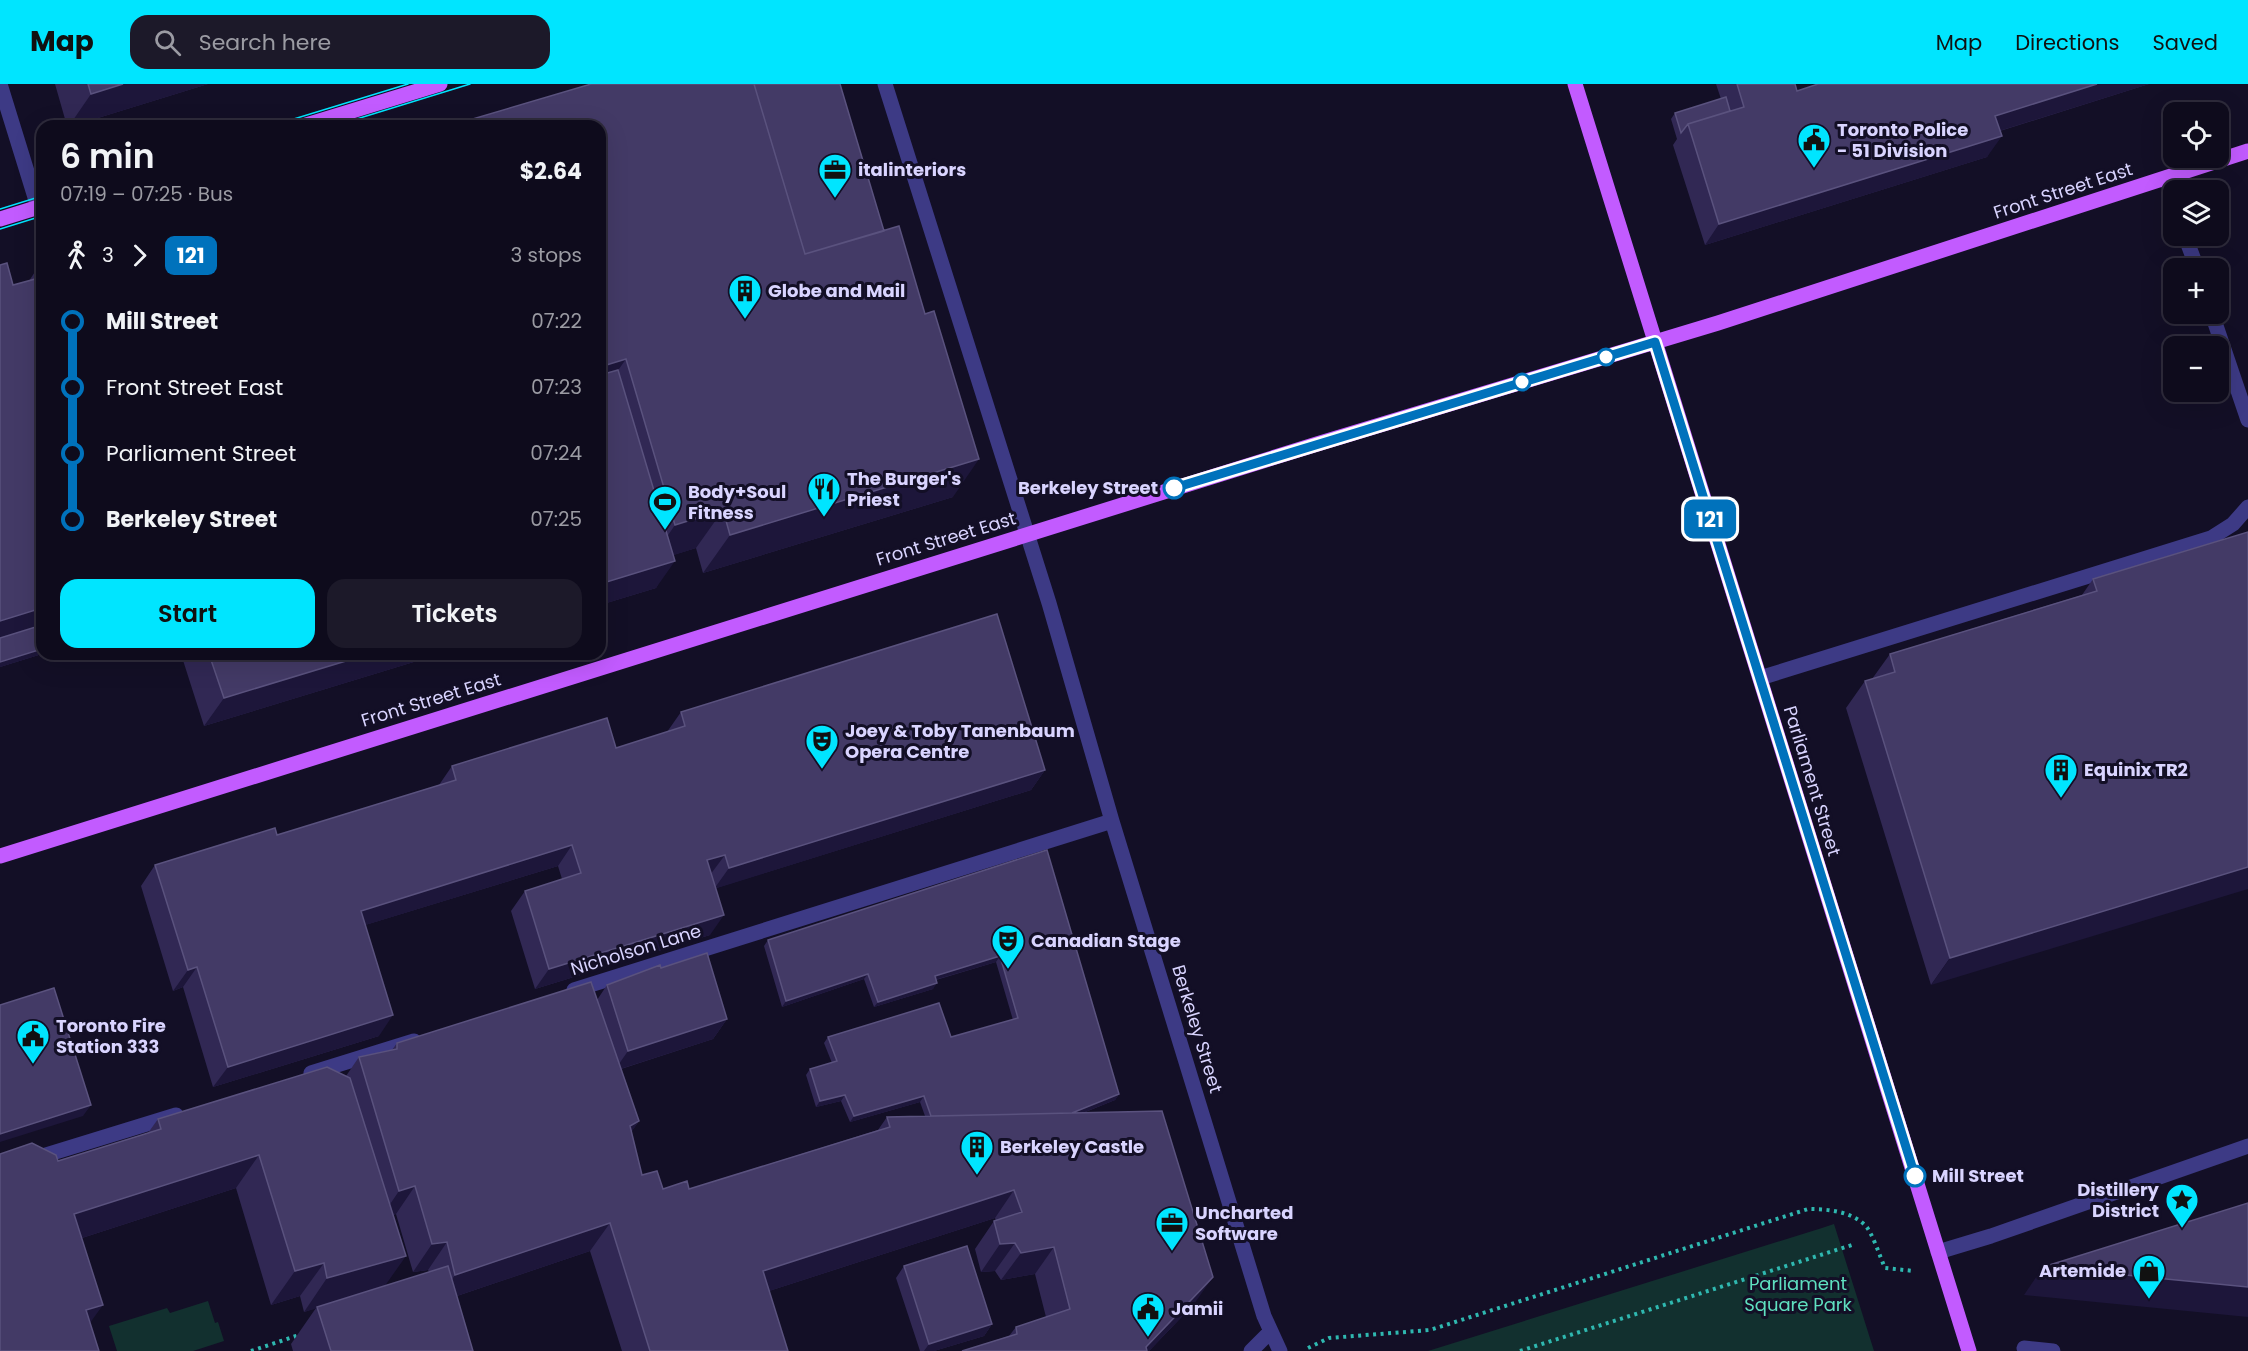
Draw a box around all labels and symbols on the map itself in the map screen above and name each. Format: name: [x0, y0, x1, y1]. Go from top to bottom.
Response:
place label: Toronto Police - 51 Division: [1837, 117, 1968, 163]
public building icon: Toronto Police - 51 Division: [1796, 122, 1832, 169]
office icon: italinteriors: [817, 152, 853, 199]
street label: Front Street East: [1990, 156, 2136, 225]
place label: italinteriors: [858, 157, 966, 182]
building icon: Globe and Mail: [727, 273, 763, 320]
place label: Globe and Mail: [768, 278, 905, 303]
unlabelled marker: [1597, 348, 1615, 366]
unlabelled marker: [1513, 373, 1531, 391]
place label: The Burger's Priest: [847, 466, 961, 512]
restaurant icon: The Burger's Priest: [806, 471, 842, 518]
place label: Berkeley Street: [1018, 475, 1158, 500]
marker: Berkeley Street: [1163, 477, 1185, 499]
place label: Body+Soul Fitness: [688, 479, 786, 525]
sports icon: Body+Soul Fitness: [647, 484, 683, 531]
line badge: 121: [1676, 500, 1744, 538]
street label: Front Street East: [873, 505, 1019, 572]
street label: Front Street East: [358, 666, 504, 733]
street label: Parliament Street: [1778, 703, 1847, 859]
place label: Joey & Toby Tanenbaum Opera Centre: [845, 718, 1075, 764]
theatre icon: Joey & Toby Tanenbaum Opera Centre: [804, 723, 840, 770]
building icon: Equinix TR2: [2043, 752, 2079, 799]
place label: Equinix TR2: [2084, 757, 2188, 782]
street label: Nicholson Lane: [567, 918, 704, 981]
theatre icon: Canadian Stage: [990, 923, 1026, 970]
place label: Canadian Stage: [1031, 928, 1181, 953]
street label: Berkeley Street: [1166, 962, 1229, 1096]
place label: Toronto Fire Station 333: [56, 1013, 166, 1059]
public building icon: Toronto Fire Station 333: [15, 1018, 51, 1065]
building icon: Berkeley Castle: [959, 1129, 995, 1176]
place label: Berkeley Castle: [1000, 1134, 1144, 1159]
place label: Mill Street: [1932, 1163, 2024, 1188]
marker: Mill Street: [1904, 1165, 1926, 1187]
place label: Distillery District: [2077, 1177, 2160, 1223]
place icon: Distillery District: [2164, 1182, 2200, 1229]
place label: Uncharted Software: [1195, 1200, 1293, 1246]
office icon: Uncharted Software: [1154, 1205, 1190, 1252]
shop icon: Artemide: [2131, 1253, 2167, 1300]
place label: Artemide: [2039, 1258, 2126, 1283]
park label: Parliament Square Park: [1744, 1271, 1853, 1317]
public building icon: Jamii: [1130, 1291, 1166, 1338]
place label: Jamii: [1171, 1296, 1223, 1321]

